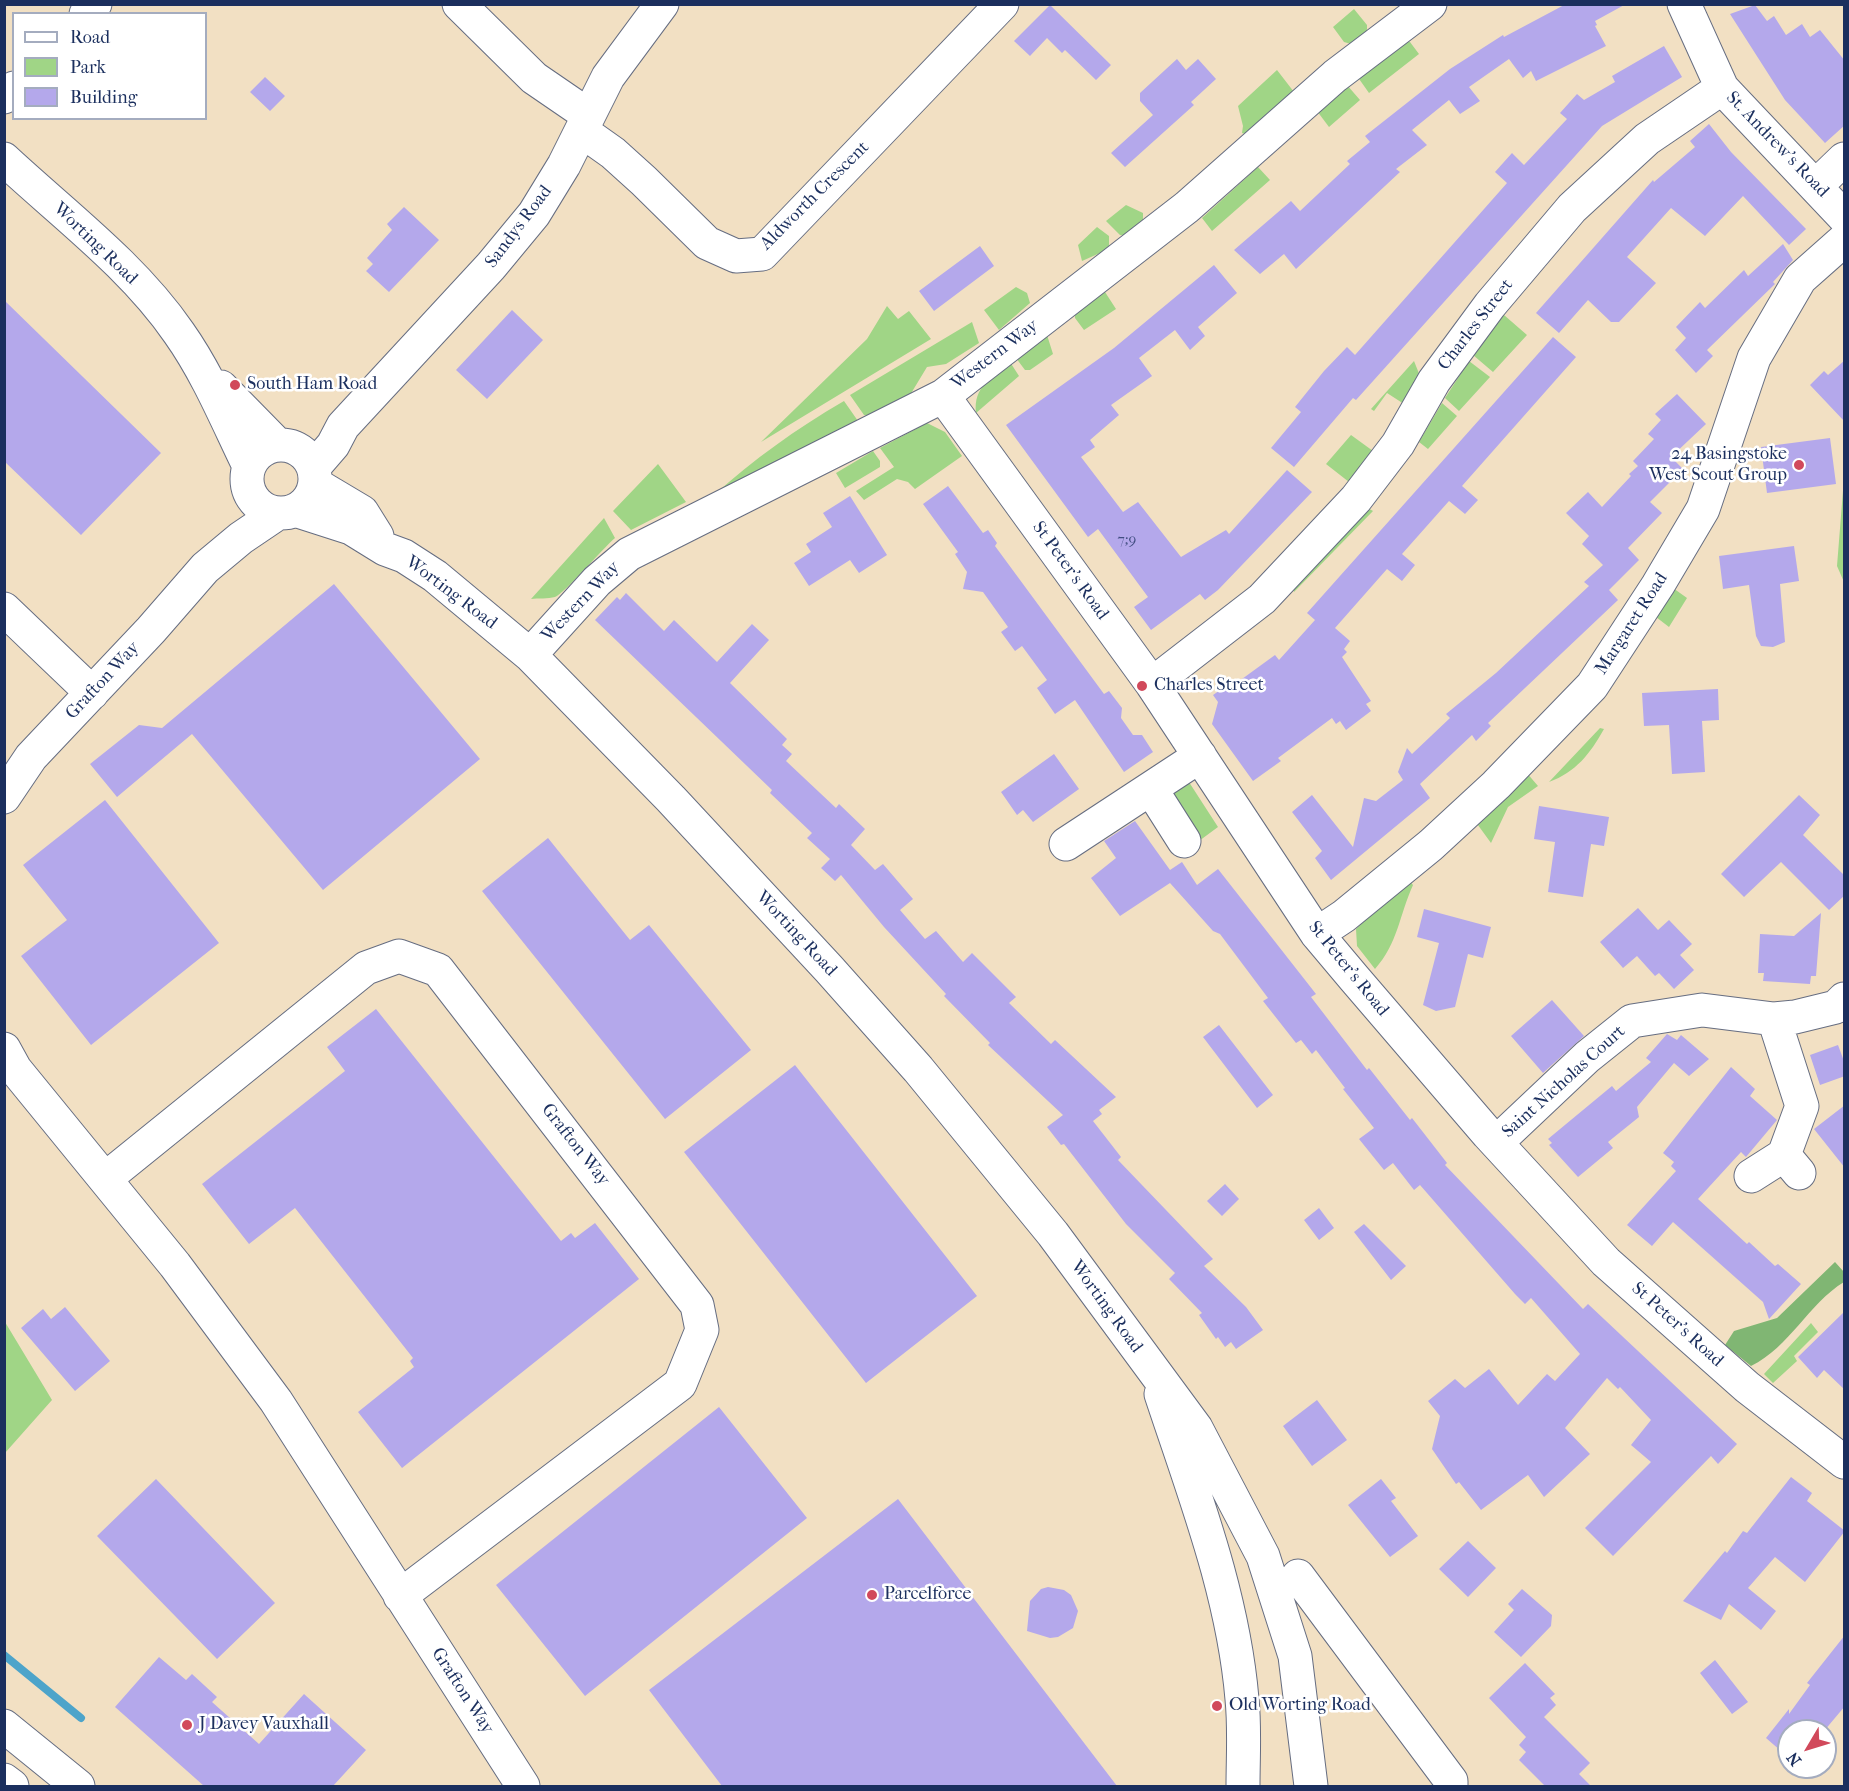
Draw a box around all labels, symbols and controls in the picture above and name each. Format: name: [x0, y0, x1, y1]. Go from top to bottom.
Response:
legend: [12, 12, 207, 120]
text: Road: [70, 27, 110, 48]
text: Park: [70, 57, 106, 78]
text: Building: [70, 87, 137, 108]
street label: St. Andrew's Road: [1721, 87, 1833, 203]
street label: Aldworth Crescent: [756, 137, 874, 255]
street label: Sandys Road: [481, 182, 557, 272]
street label: Worting Road: [48, 198, 142, 290]
street label: Charles Street: [1434, 275, 1518, 375]
street label: Western Way: [947, 315, 1043, 395]
place label: South Ham Road: [247, 374, 377, 396]
marker: South Ham Road: [228, 378, 242, 392]
place label: 24 Basingstoke West Scout Group: [1649, 444, 1787, 486]
marker: 24 Basingstoke West Scout Group: [1792, 458, 1806, 472]
street label: St Peter's Road: [1027, 518, 1113, 624]
house number: 7;9: [1118, 531, 1136, 549]
street label: Worting Road: [401, 552, 501, 634]
street label: Western Way: [537, 557, 625, 647]
street label: Margaret Road: [1591, 569, 1673, 679]
street label: Grafton Way: [62, 638, 144, 724]
place label: Charles Street: [1154, 675, 1264, 697]
marker: Charles Street: [1135, 679, 1149, 693]
street label: Worting Road: [751, 887, 841, 981]
street label: St Peter's Road: [1303, 917, 1393, 1021]
street label: Saint Nicholas Court: [1498, 1021, 1630, 1143]
street label: Grafton Way: [536, 1100, 614, 1190]
street label: Worting Road: [1065, 1257, 1147, 1357]
street label: St Peter's Road: [1627, 1278, 1727, 1372]
place label: Parcelforce: [884, 1584, 971, 1606]
marker: Parcelforce: [865, 1588, 879, 1602]
street label: Grafton Way: [426, 1644, 498, 1738]
place label: Old Worting Road: [1229, 1695, 1371, 1717]
marker: Old Worting Road: [1210, 1699, 1224, 1713]
place label: J Davey Vauxhall: [199, 1714, 329, 1736]
marker: J Davey Vauxhall: [180, 1718, 194, 1732]
north arrow: [1777, 1719, 1837, 1779]
text: N: [1783, 1749, 1805, 1770]

